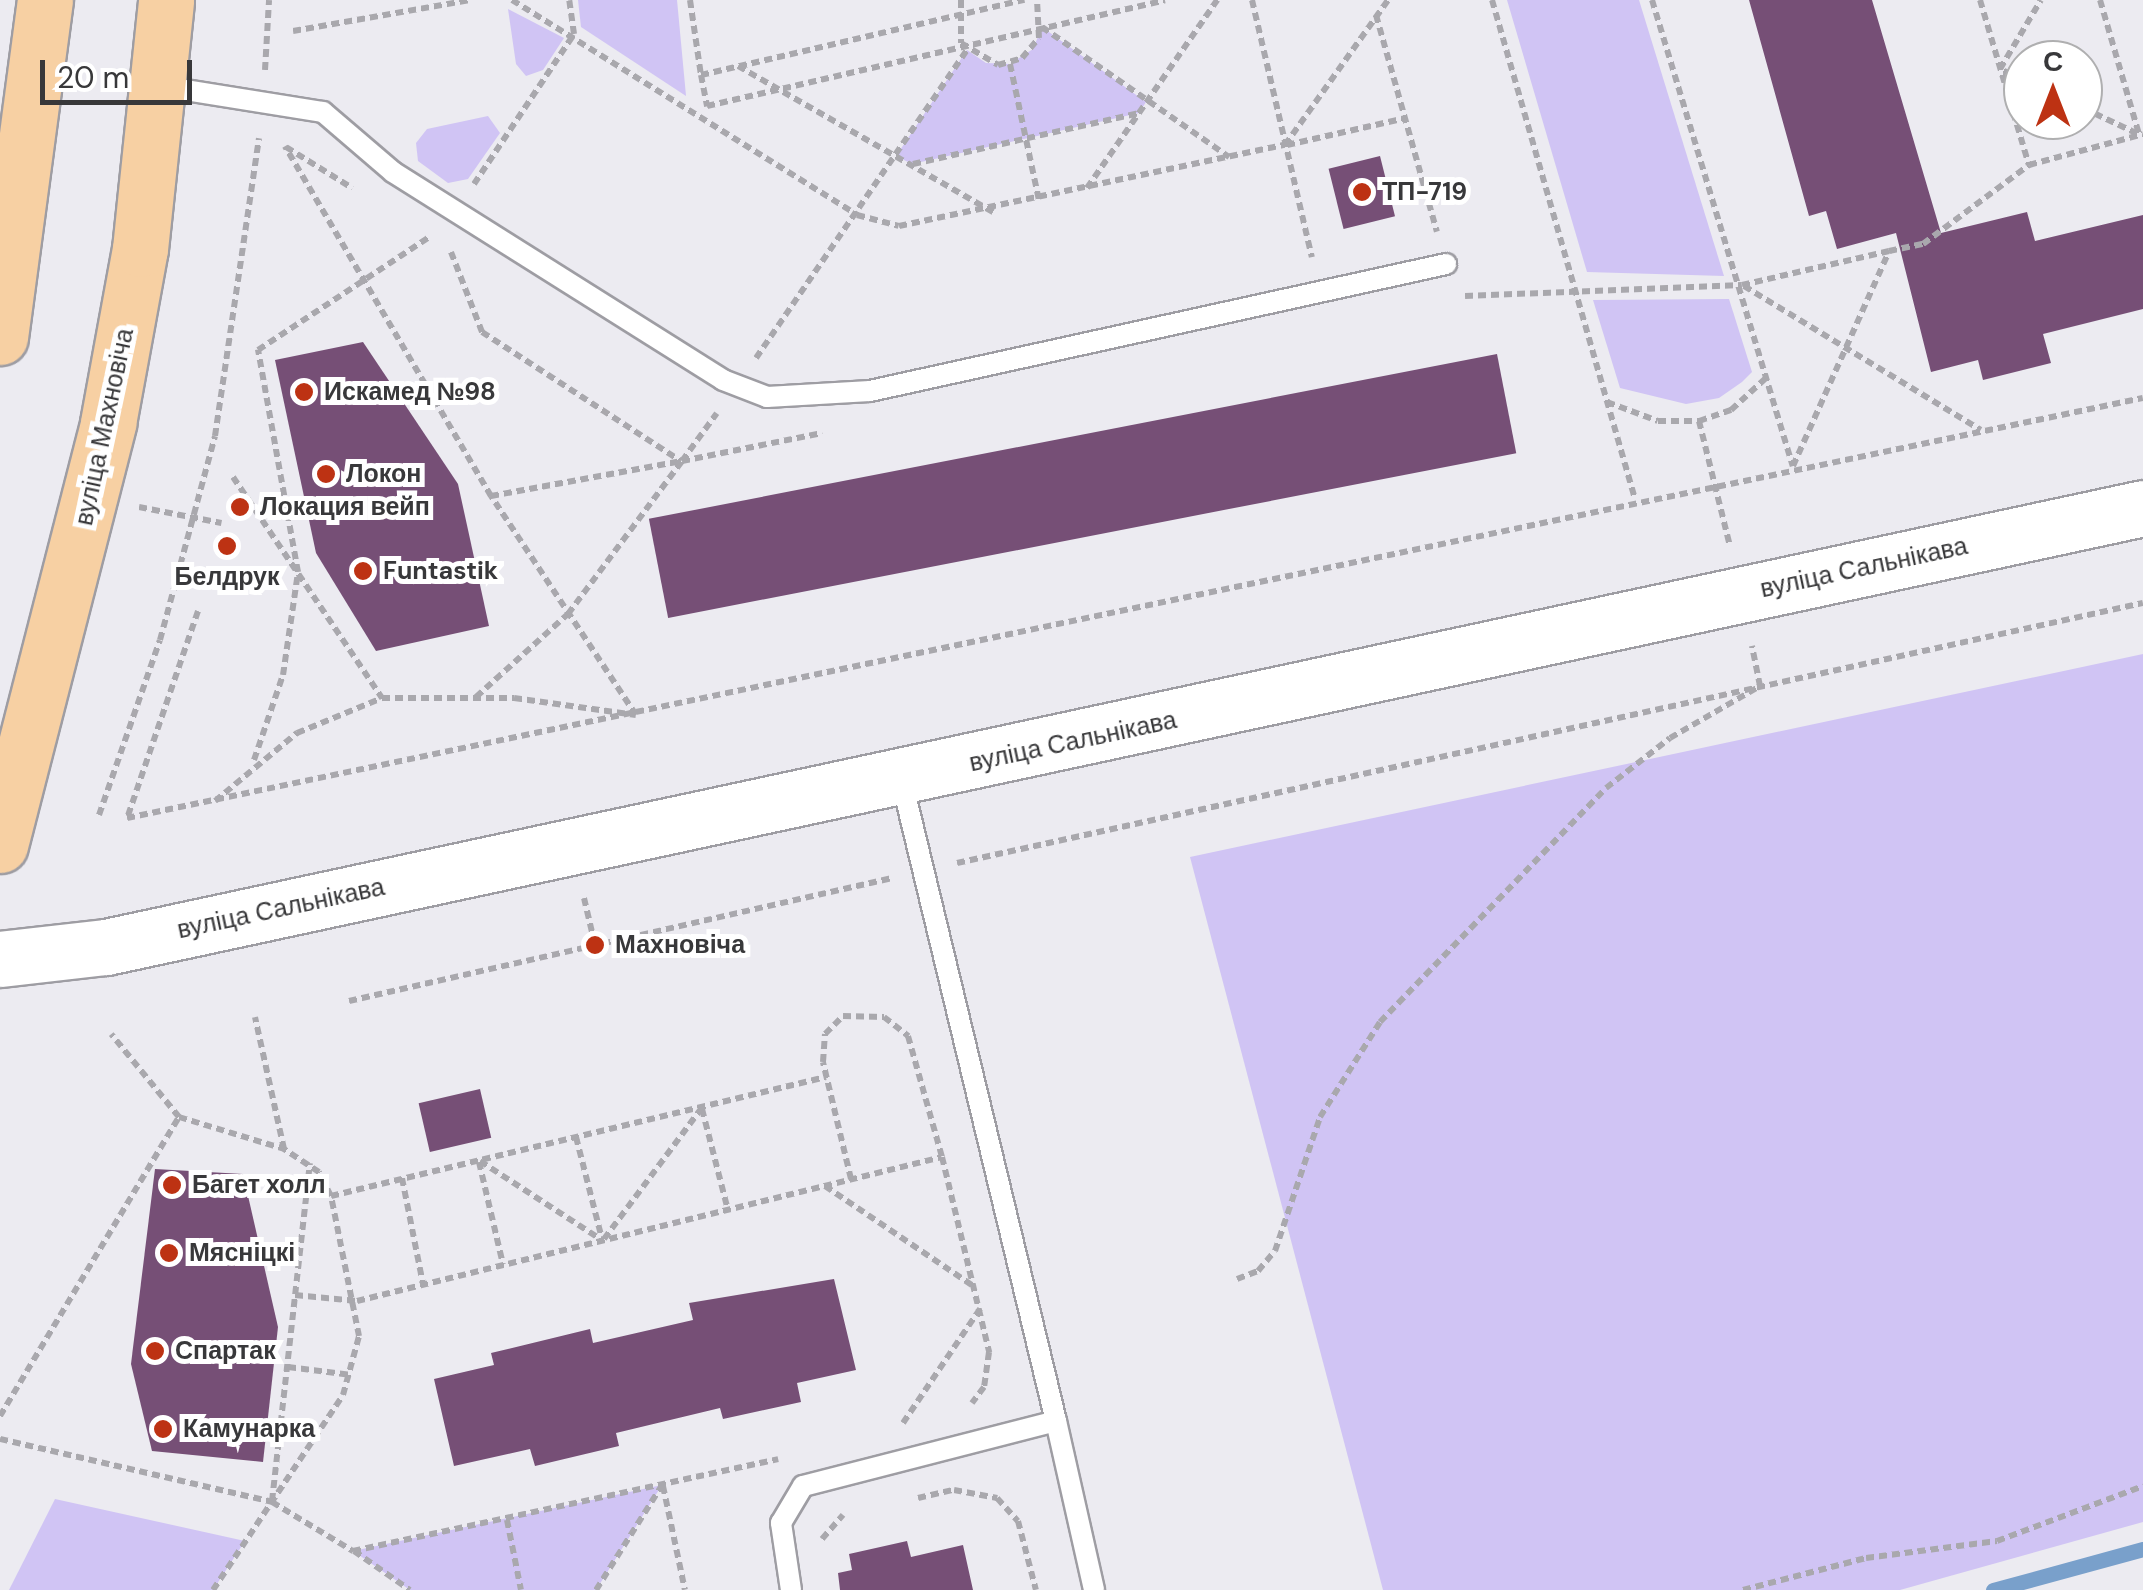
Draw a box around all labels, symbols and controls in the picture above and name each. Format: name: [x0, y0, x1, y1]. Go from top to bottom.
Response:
scale bar: [45, 40, 198, 102]
north arrow: [2003, 40, 2103, 140]
text: С: [2043, 43, 2063, 80]
text: 20 m: [57, 58, 129, 97]
place label: ТП-719: [1382, 177, 1467, 207]
marker: ТП-719: [1351, 181, 1373, 203]
street label: вуліца Махновіча: [69, 326, 141, 528]
place label: Искамед №98: [324, 377, 496, 407]
marker: Искамед №98: [293, 381, 315, 403]
place label: Локон: [346, 459, 421, 489]
marker: Локон: [315, 463, 337, 485]
place label: Локация вейп: [260, 492, 430, 522]
marker: Локация вейп: [229, 496, 251, 518]
street label: вуліца Сальнікава: [1758, 531, 1970, 605]
marker: Белдрук: [216, 535, 238, 557]
place label: Funtastik: [383, 556, 498, 586]
marker: Funtastik: [352, 560, 374, 582]
place label: Белдрук: [175, 562, 279, 592]
street label: вуліца Сальнікава: [967, 705, 1179, 779]
street label: вуліца Сальнікава: [175, 872, 387, 946]
place label: Махновіча: [615, 930, 745, 960]
marker: Махновіча: [584, 934, 606, 956]
place label: Багет холл: [192, 1170, 326, 1200]
marker: Багет холл: [161, 1174, 183, 1196]
place label: Мясніцкі: [189, 1238, 295, 1268]
marker: Мясніцкі: [158, 1242, 180, 1264]
place label: Спартак: [175, 1336, 276, 1366]
marker: Спартак: [144, 1340, 166, 1362]
place label: Камунарка: [183, 1414, 315, 1444]
marker: Камунарка: [152, 1418, 174, 1440]

